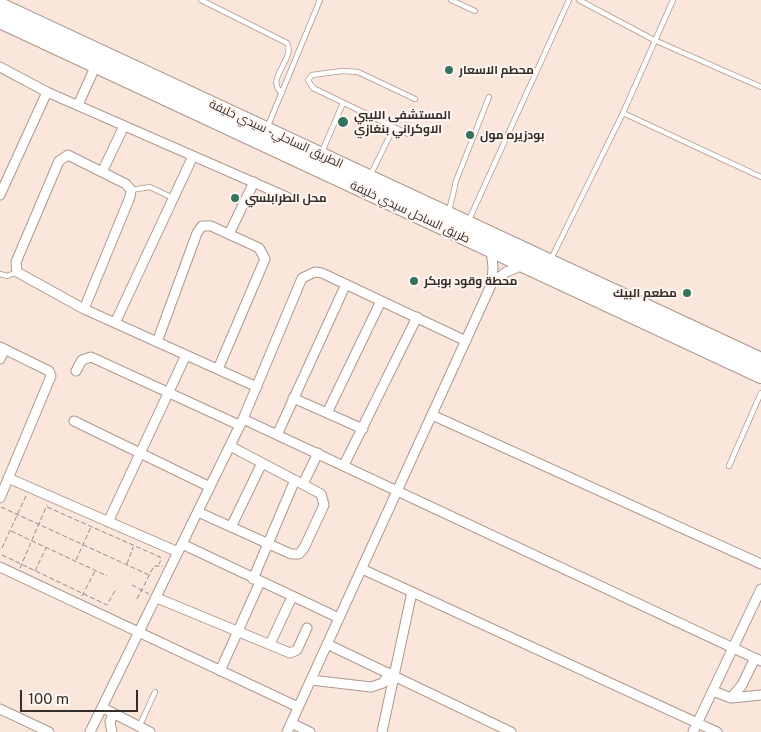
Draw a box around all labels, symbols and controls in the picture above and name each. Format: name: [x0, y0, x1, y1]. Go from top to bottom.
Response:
place label: محطم الاسعار: [459, 63, 534, 77]
marker: محطم الاسعار: [443, 64, 455, 76]
street label: الطريق الساحلي- سيدي خليفة: [207, 97, 345, 171]
place label: المستشفى الليبي الاوكراني بنغازي: [354, 108, 451, 136]
marker: المستشفى الليبي الاوكراني بنغازي: [336, 115, 350, 129]
place label: بودزيره مول: [480, 128, 544, 142]
marker: بودزيره مول: [464, 129, 476, 141]
street label: طريق الساحل سيدي خليفة: [348, 178, 472, 246]
place label: محل الطرابلسي: [245, 191, 327, 205]
marker: محل الطرابلسي: [229, 192, 241, 204]
place label: محطة وقود بوبكر: [424, 274, 517, 288]
marker: محطة وقود بوبكر: [408, 275, 420, 287]
place label: مطعم البيك: [613, 286, 677, 300]
marker: مطعم البيك: [681, 287, 693, 299]
scale bar: [22, 680, 140, 712]
text: 100 m: [28, 690, 69, 707]

